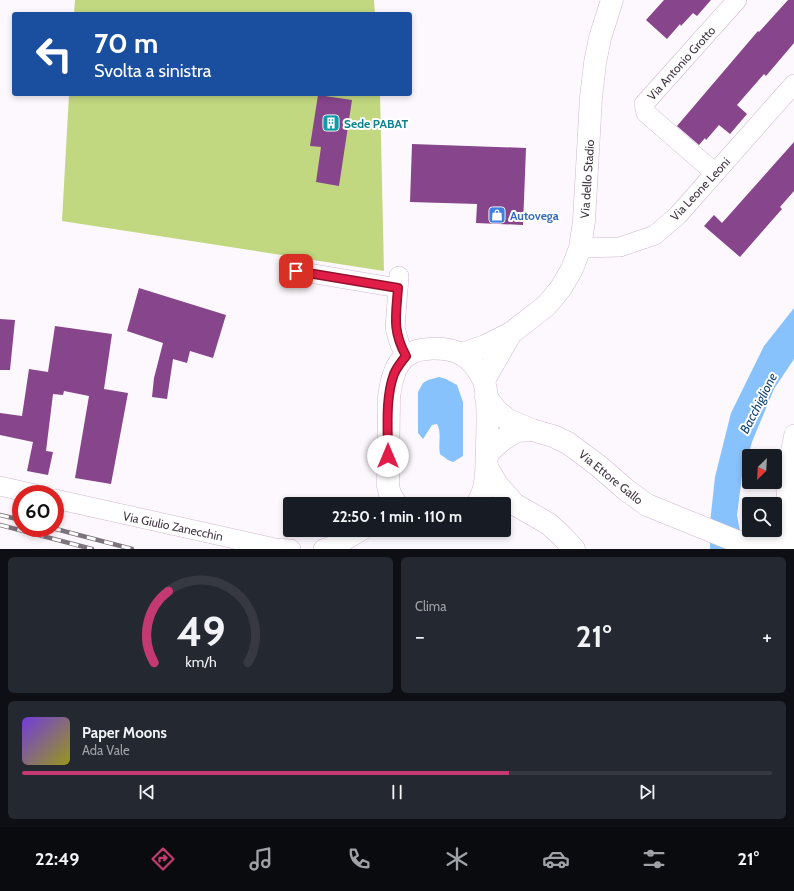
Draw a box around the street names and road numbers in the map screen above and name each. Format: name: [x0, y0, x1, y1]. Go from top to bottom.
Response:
street label: Via Antonio Grotto: [644, 22, 719, 103]
street label: Via dello Stadio: [577, 139, 597, 219]
street label: Via Leone Leoni: [667, 154, 733, 224]
street label: Via Ettore Gallo: [576, 446, 647, 508]
street label: Via Giulio Zanecchin: [122, 508, 225, 544]

